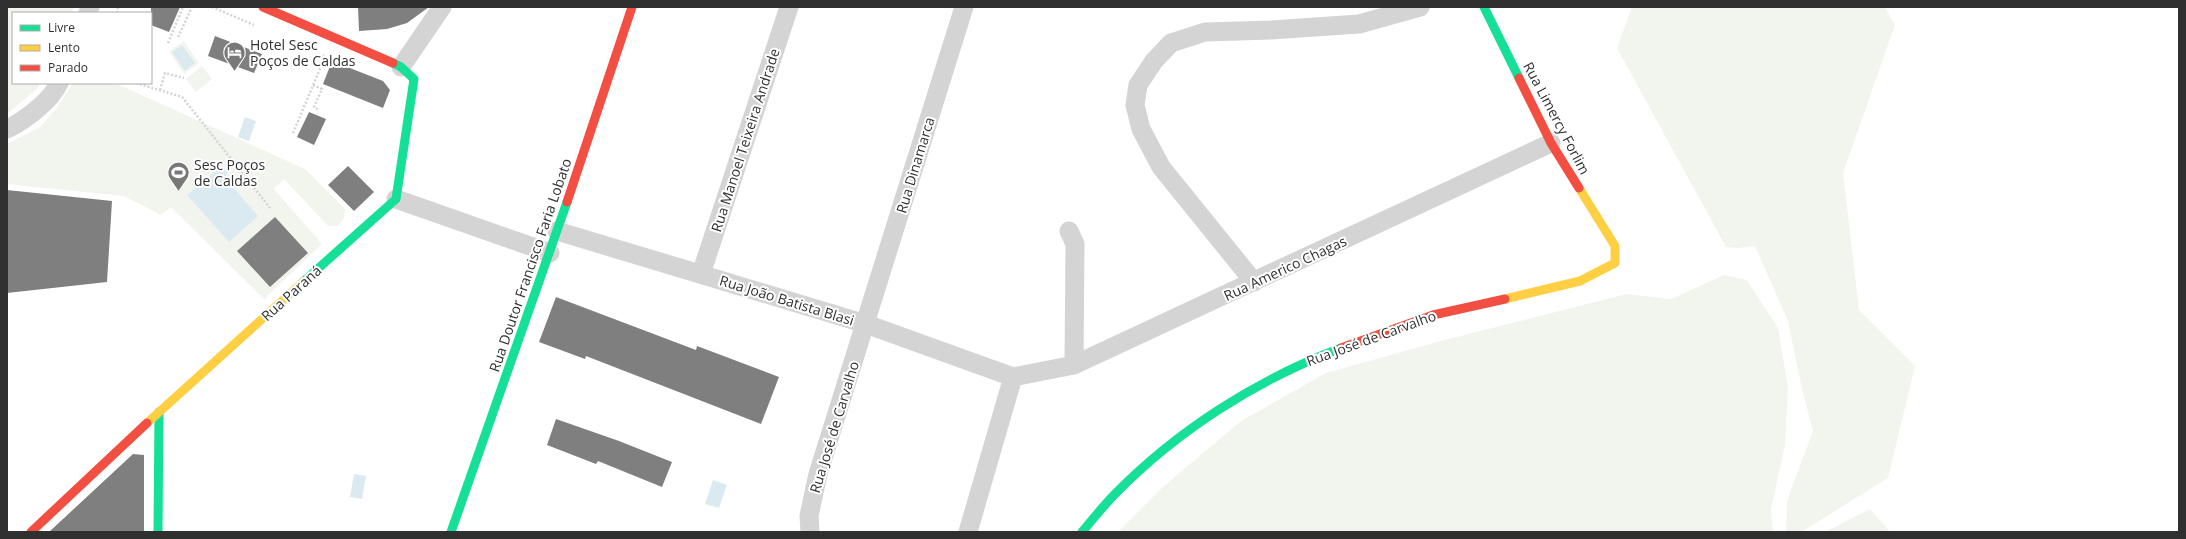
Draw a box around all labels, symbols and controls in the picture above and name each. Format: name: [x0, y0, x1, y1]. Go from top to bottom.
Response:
legend: [12, 12, 152, 84]
text: Livre: [48, 19, 75, 36]
place label: Hotel Sesc Poços de Caldas: [250, 35, 356, 70]
text: Lento: [48, 39, 80, 56]
hotel icon: Hotel Sesc Poços de Caldas: [221, 39, 247, 72]
street label: Rua Manoel Teixeira Andrade: [706, 46, 784, 234]
street label: Rua Limercy Forlim: [1519, 58, 1595, 178]
text: Parado: [48, 59, 88, 76]
street label: Rua Dinamarca: [891, 115, 939, 215]
place label: Sesc Poços de Caldas: [194, 155, 266, 190]
street label: Rua Doutor Francisco Faria Lobato: [484, 156, 576, 374]
sports icon: Sesc Poços de Caldas: [166, 159, 192, 192]
street label: Rua Americo Chagas: [1220, 231, 1350, 305]
street label: Rua Paraná: [257, 261, 325, 325]
street label: Rua João Batista Blasi: [717, 270, 857, 330]
street label: Rua José de Carvalho: [1304, 306, 1438, 370]
street label: Rua José de Carvalho: [805, 359, 863, 495]

